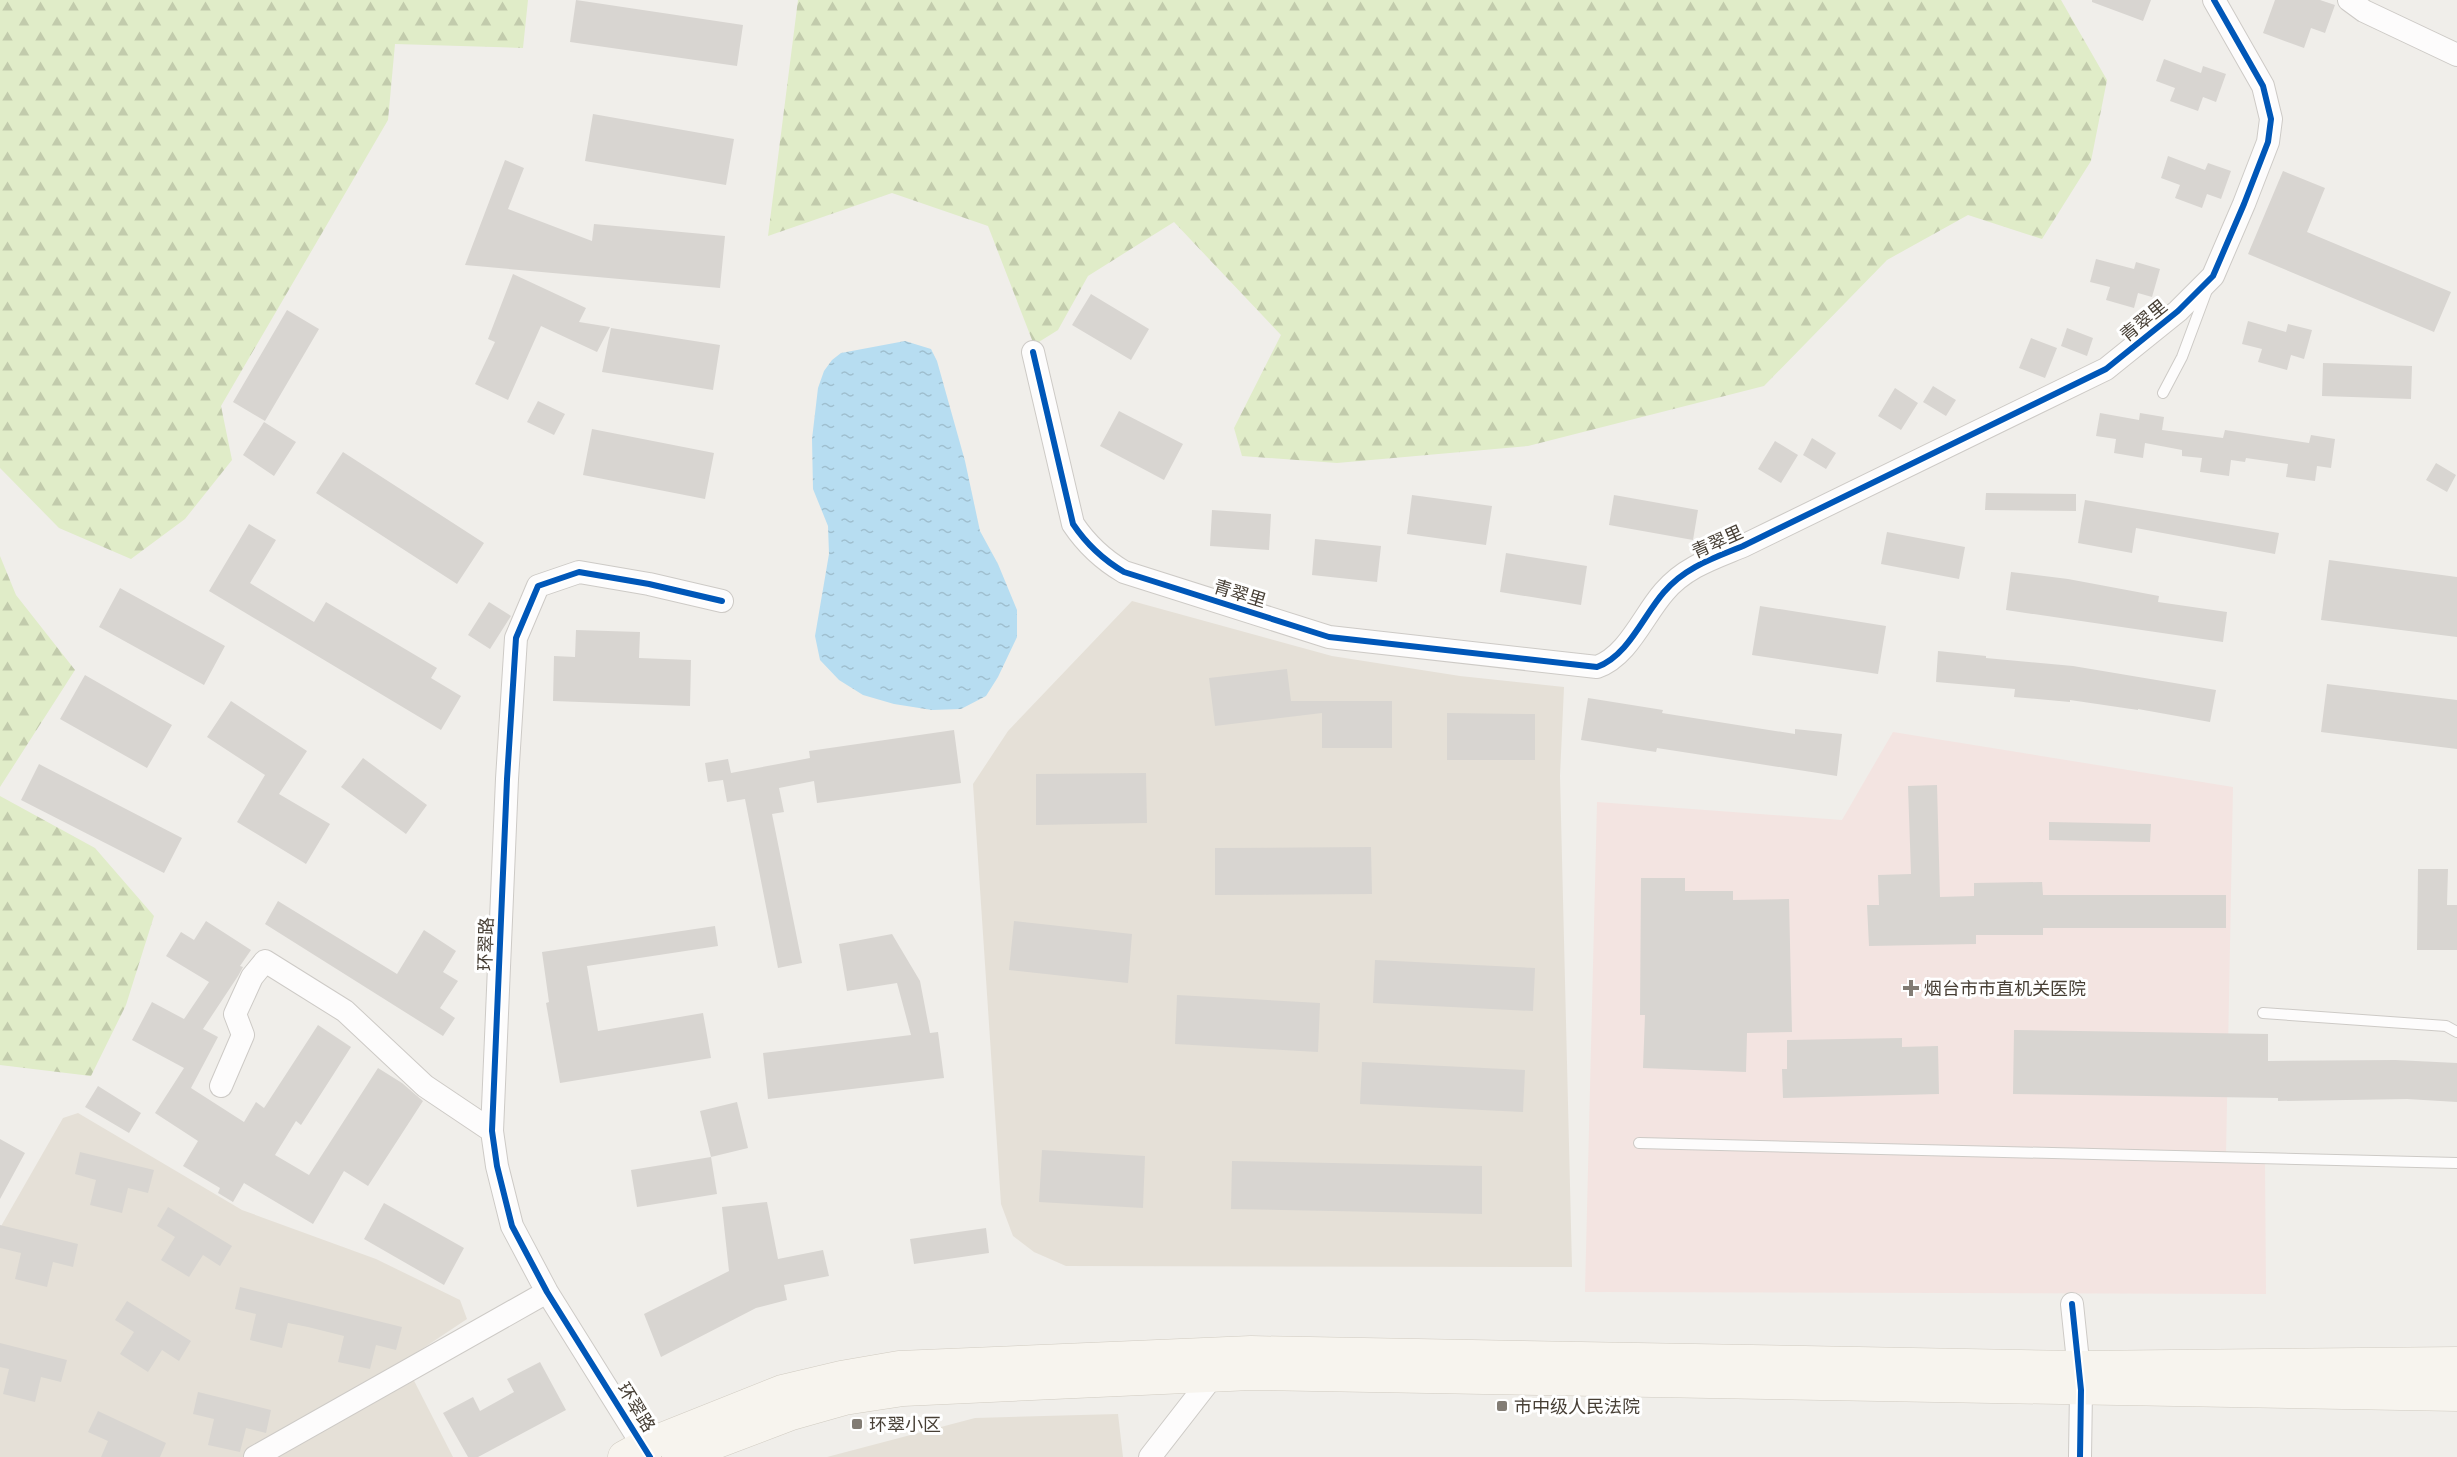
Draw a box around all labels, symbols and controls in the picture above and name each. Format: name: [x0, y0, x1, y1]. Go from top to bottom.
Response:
street label: 青翠里: [2114, 294, 2172, 346]
street label: 青翠里: [1687, 519, 1747, 563]
street label: 青翠里: [1211, 574, 1269, 612]
street label: 环翠路: [472, 917, 498, 971]
place label: 烟台市市直机关医院: [1924, 976, 2086, 1000]
marker: 烟台市市直机关医院: [1902, 979, 1920, 997]
street label: 环翠路: [613, 1378, 661, 1436]
place label: 市中级人民法院: [1514, 1394, 1640, 1418]
marker: 市中级人民法院: [1495, 1399, 1509, 1413]
place label: 环翠小区: [869, 1412, 941, 1436]
marker: 环翠小区: [850, 1417, 864, 1431]

